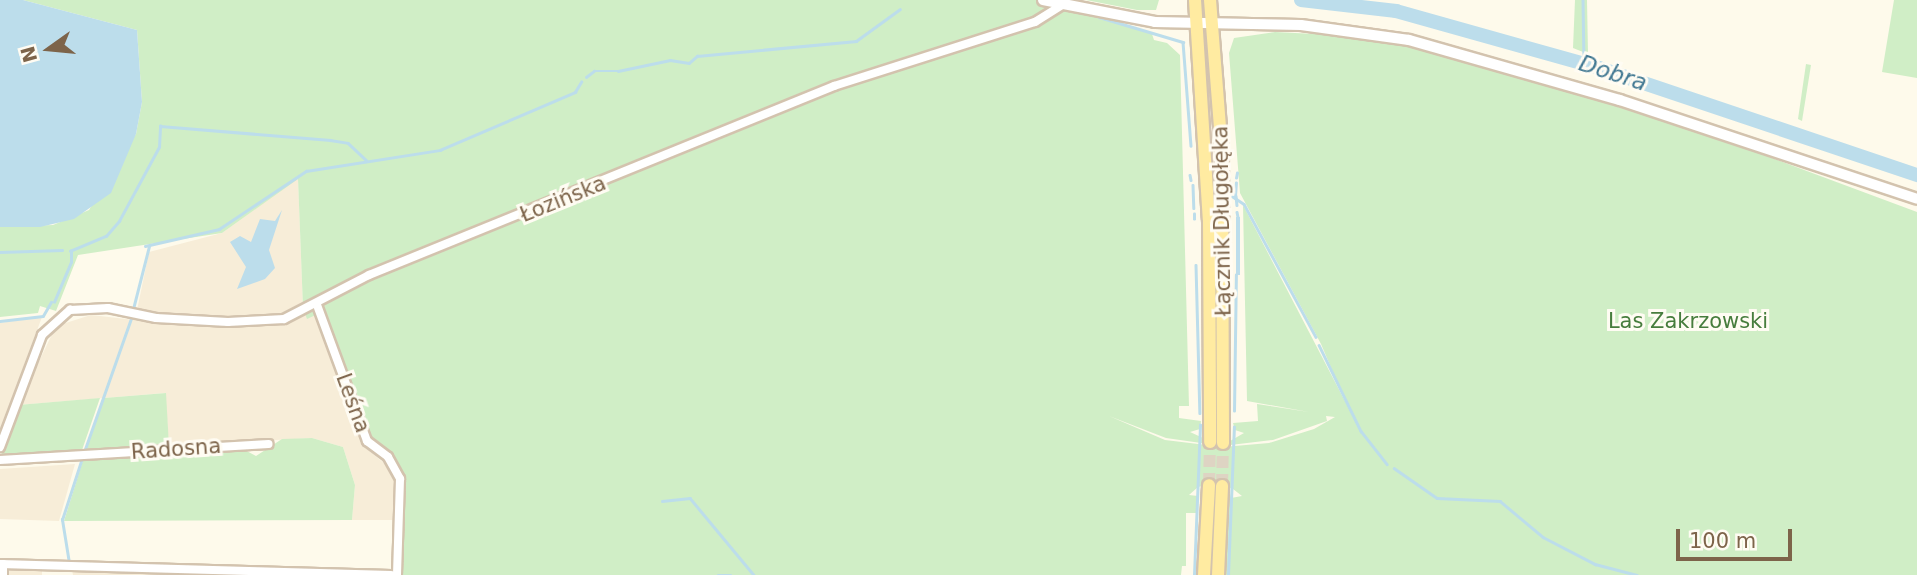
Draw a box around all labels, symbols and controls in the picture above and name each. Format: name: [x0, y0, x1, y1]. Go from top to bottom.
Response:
north arrow: [14, 14, 84, 84]
text: N: [16, 44, 41, 65]
water label: Dobra: [1575, 49, 1651, 97]
street label: Łącznik Długołęka: [1208, 126, 1236, 316]
street label: Łozińska: [516, 170, 610, 228]
park label: Las Zakrzowski: [1608, 308, 1768, 334]
street label: Leśna: [331, 370, 375, 436]
street label: Radosna: [130, 433, 222, 465]
scale bar: [1679, 516, 1794, 560]
text: 100 m: [1689, 529, 1756, 553]

